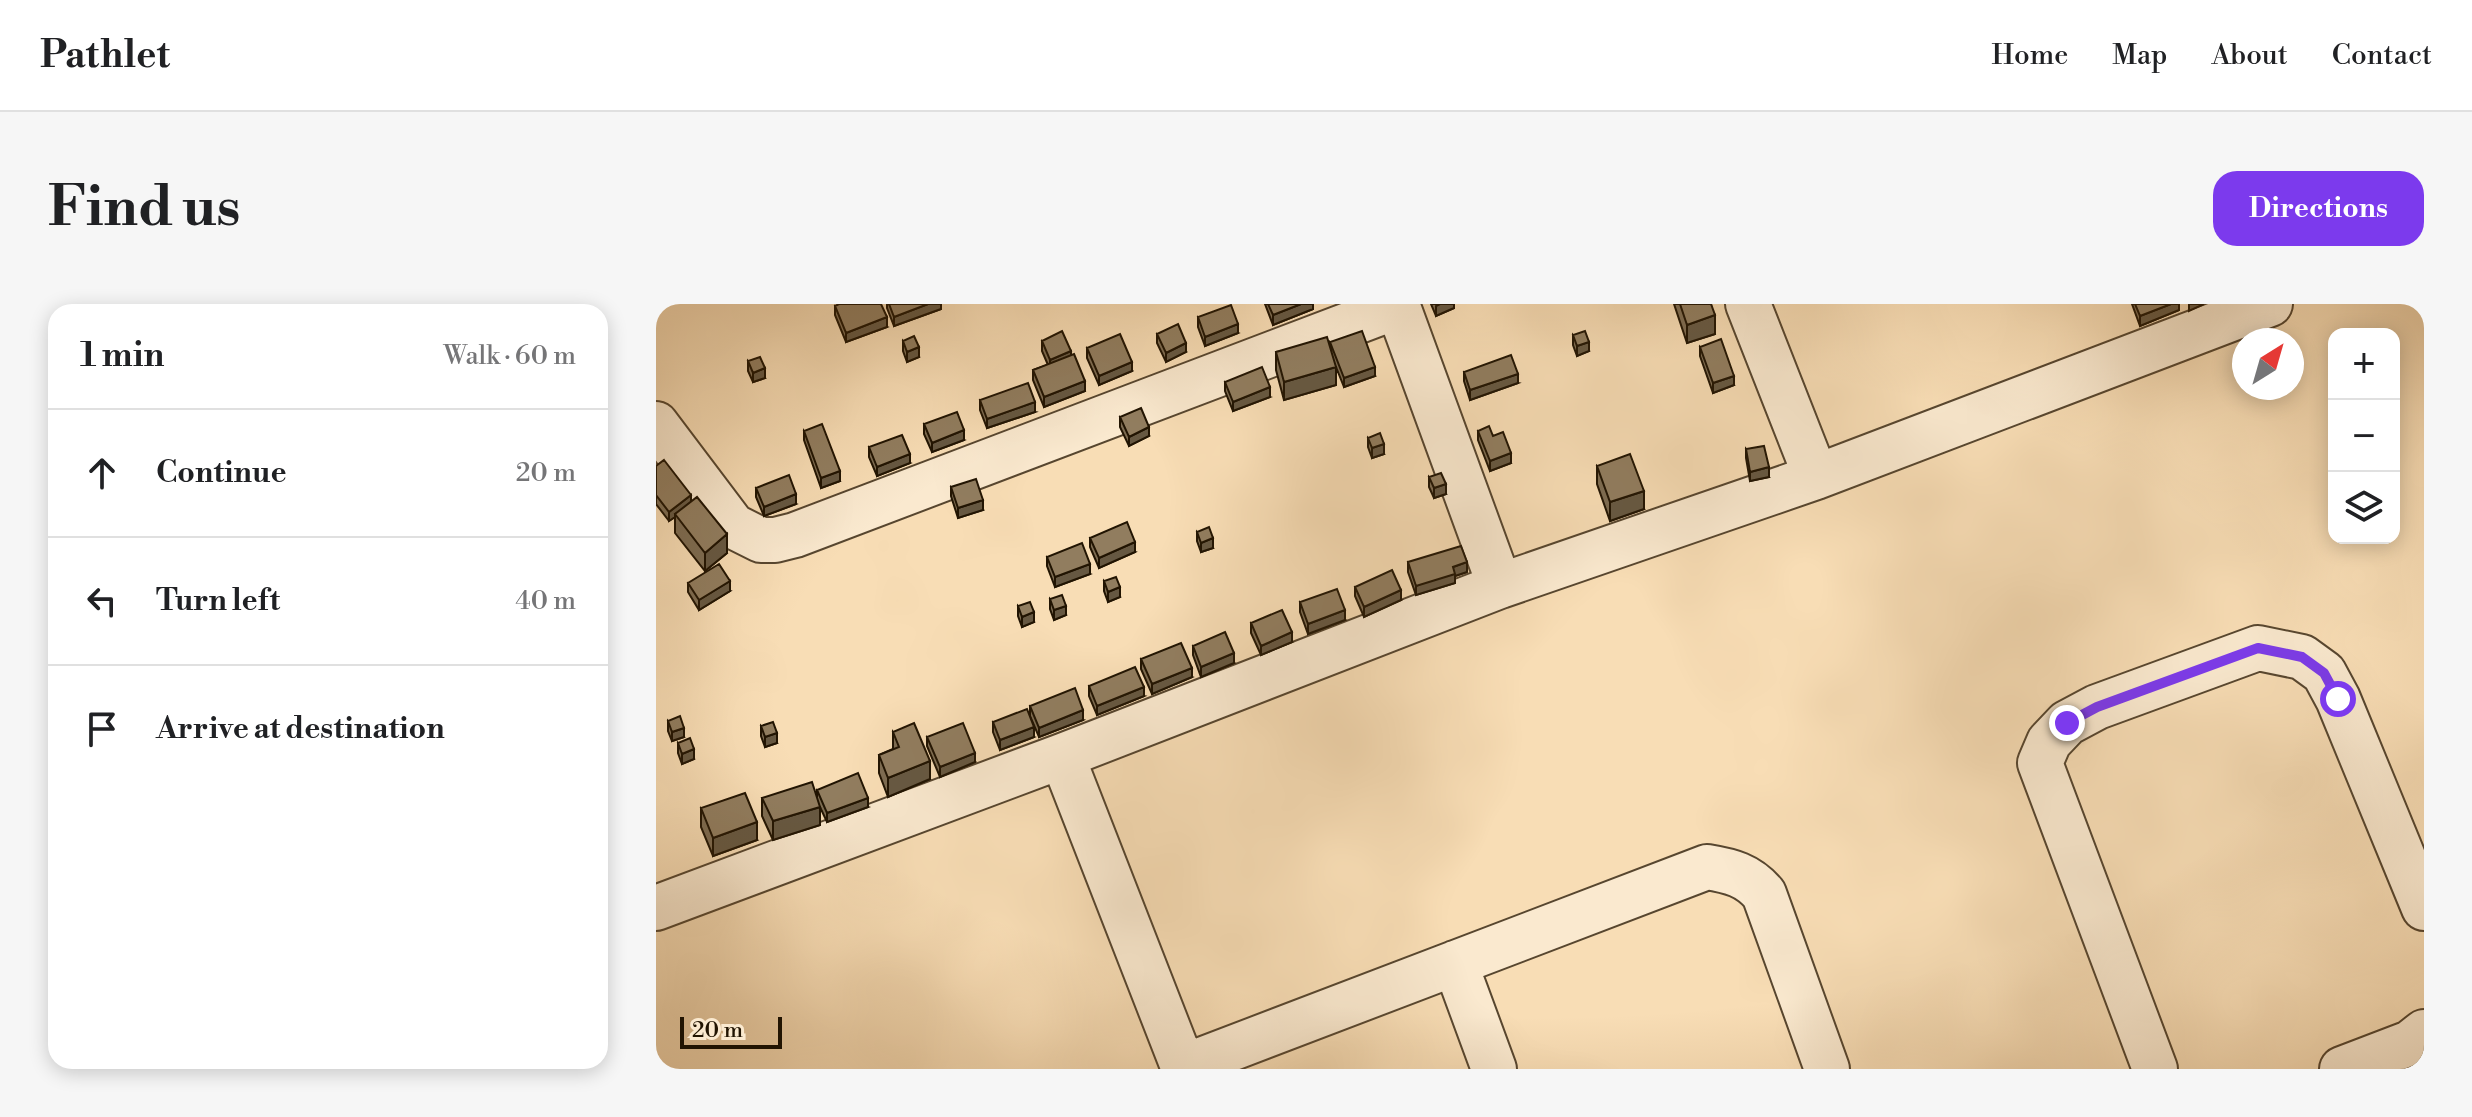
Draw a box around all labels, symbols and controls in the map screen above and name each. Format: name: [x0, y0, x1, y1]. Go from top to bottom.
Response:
text: Pathlet: [40, 32, 170, 79]
text: Home: [1992, 38, 2068, 73]
text: Map: [2112, 38, 2167, 73]
text: About: [2211, 38, 2288, 73]
text: Contact: [2332, 38, 2432, 73]
button: Directions: [2213, 171, 2424, 246]
text: Find us: [48, 173, 241, 243]
north arrow: [2232, 328, 2304, 400]
map controls: [2328, 328, 2400, 544]
button: +: [2328, 328, 2400, 400]
text: 1 min: [80, 335, 164, 377]
text: Walk · 60 m: [444, 340, 576, 372]
button: −: [2328, 400, 2400, 472]
icon: ahead: [80, 451, 124, 495]
text: Continue: [156, 454, 287, 492]
text: 20 m: [516, 457, 576, 489]
button: layers: [2328, 472, 2400, 544]
icon: left: [80, 579, 124, 623]
text: Turn left: [156, 582, 280, 620]
text: 40 m: [515, 585, 576, 617]
route start: [2320, 681, 2356, 717]
route end: [2049, 705, 2085, 741]
icon: arrive: [80, 707, 124, 751]
text: Arrive at destination: [156, 710, 445, 748]
scale bar: [680, 1013, 782, 1049]
text: 20 m: [692, 1017, 743, 1044]

